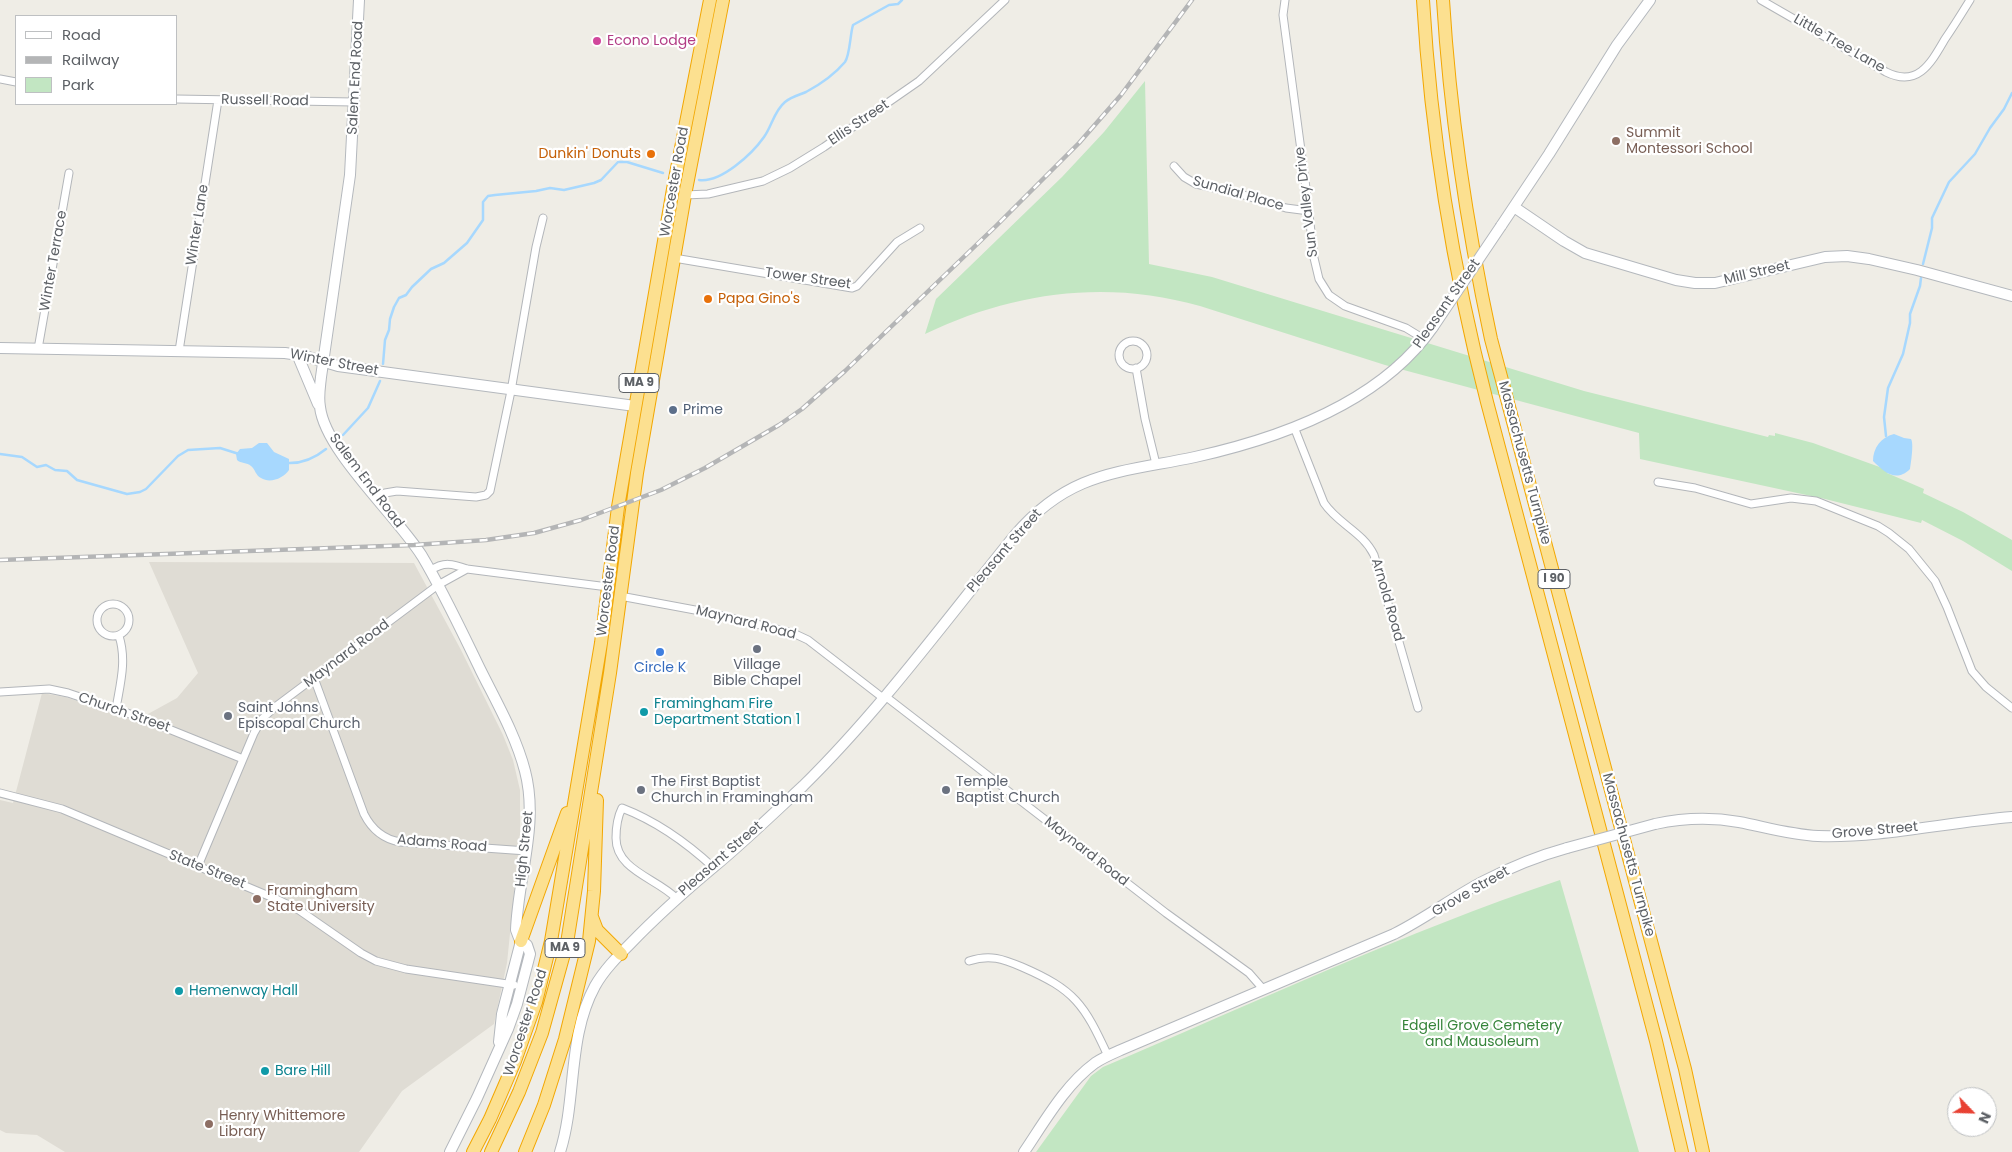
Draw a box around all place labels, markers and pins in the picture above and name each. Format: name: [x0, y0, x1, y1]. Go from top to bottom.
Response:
place label: Econo Lodge: [607, 33, 696, 49]
marker: Econo Lodge: [591, 35, 603, 47]
place label: Summit Montessori School: [1626, 125, 1753, 158]
marker: Summit Montessori School: [1610, 135, 1622, 147]
place label: Dunkin' Donuts: [538, 146, 641, 162]
marker: Dunkin' Donuts: [645, 148, 657, 160]
place label: Papa Gino's: [718, 291, 800, 307]
marker: Papa Gino's: [702, 293, 714, 305]
place label: Prime: [683, 402, 723, 418]
marker: Prime: [667, 404, 679, 416]
marker: Village Bible Chapel: [751, 643, 763, 655]
marker: Circle K: [654, 646, 666, 658]
place label: Village Bible Chapel: [713, 657, 801, 690]
place label: Circle K: [634, 660, 686, 676]
place label: Framingham Fire Department Station 1: [654, 696, 800, 729]
place label: Saint Johns Episcopal Church: [238, 700, 360, 732]
marker: Framingham Fire Department Station 1: [638, 706, 650, 718]
marker: Saint Johns Episcopal Church: [222, 710, 234, 722]
place label: The First Baptist Church in Framingham: [651, 774, 813, 806]
place label: Temple Baptist Church: [956, 774, 1060, 806]
marker: The First Baptist Church in Framingham: [635, 784, 647, 796]
marker: Temple Baptist Church: [940, 784, 952, 796]
place label: Framingham State University: [267, 883, 375, 916]
marker: Framingham State University: [251, 893, 263, 905]
place label: Hemenway Hall: [189, 983, 298, 999]
marker: Hemenway Hall: [173, 985, 185, 997]
place label: Bare Hill: [275, 1063, 331, 1079]
marker: Bare Hill: [259, 1065, 271, 1077]
place label: Henry Whittemore Library: [219, 1108, 345, 1140]
marker: Henry Whittemore Library: [203, 1118, 215, 1130]

